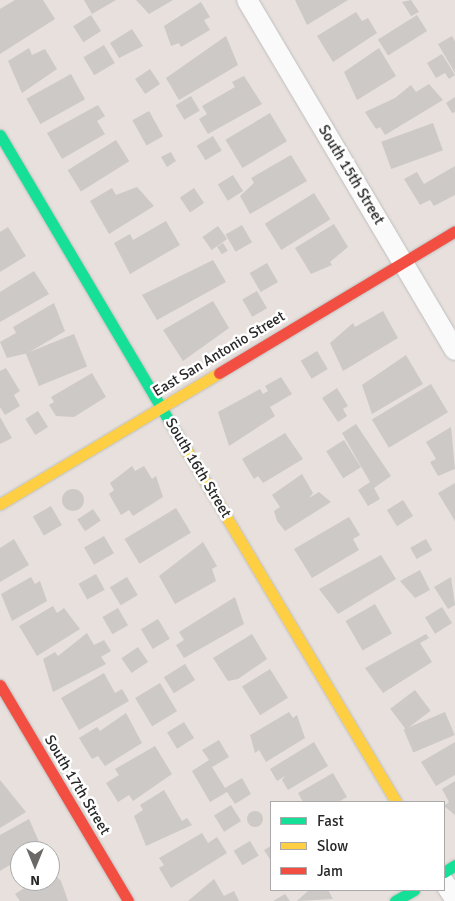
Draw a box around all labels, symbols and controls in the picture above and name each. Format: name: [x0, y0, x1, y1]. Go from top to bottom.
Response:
street label: South 15th Street: [314, 122, 388, 228]
street label: East San Antonio Street: [150, 307, 288, 401]
street label: South 16th Street: [161, 415, 235, 521]
street label: South 17th Street: [40, 732, 114, 838]
legend: [270, 801, 445, 891]
text: Fast: [317, 812, 344, 830]
text: Slow: [317, 837, 348, 855]
north arrow: [10, 841, 60, 891]
text: Jam: [317, 862, 343, 880]
text: N: [30, 872, 40, 889]

